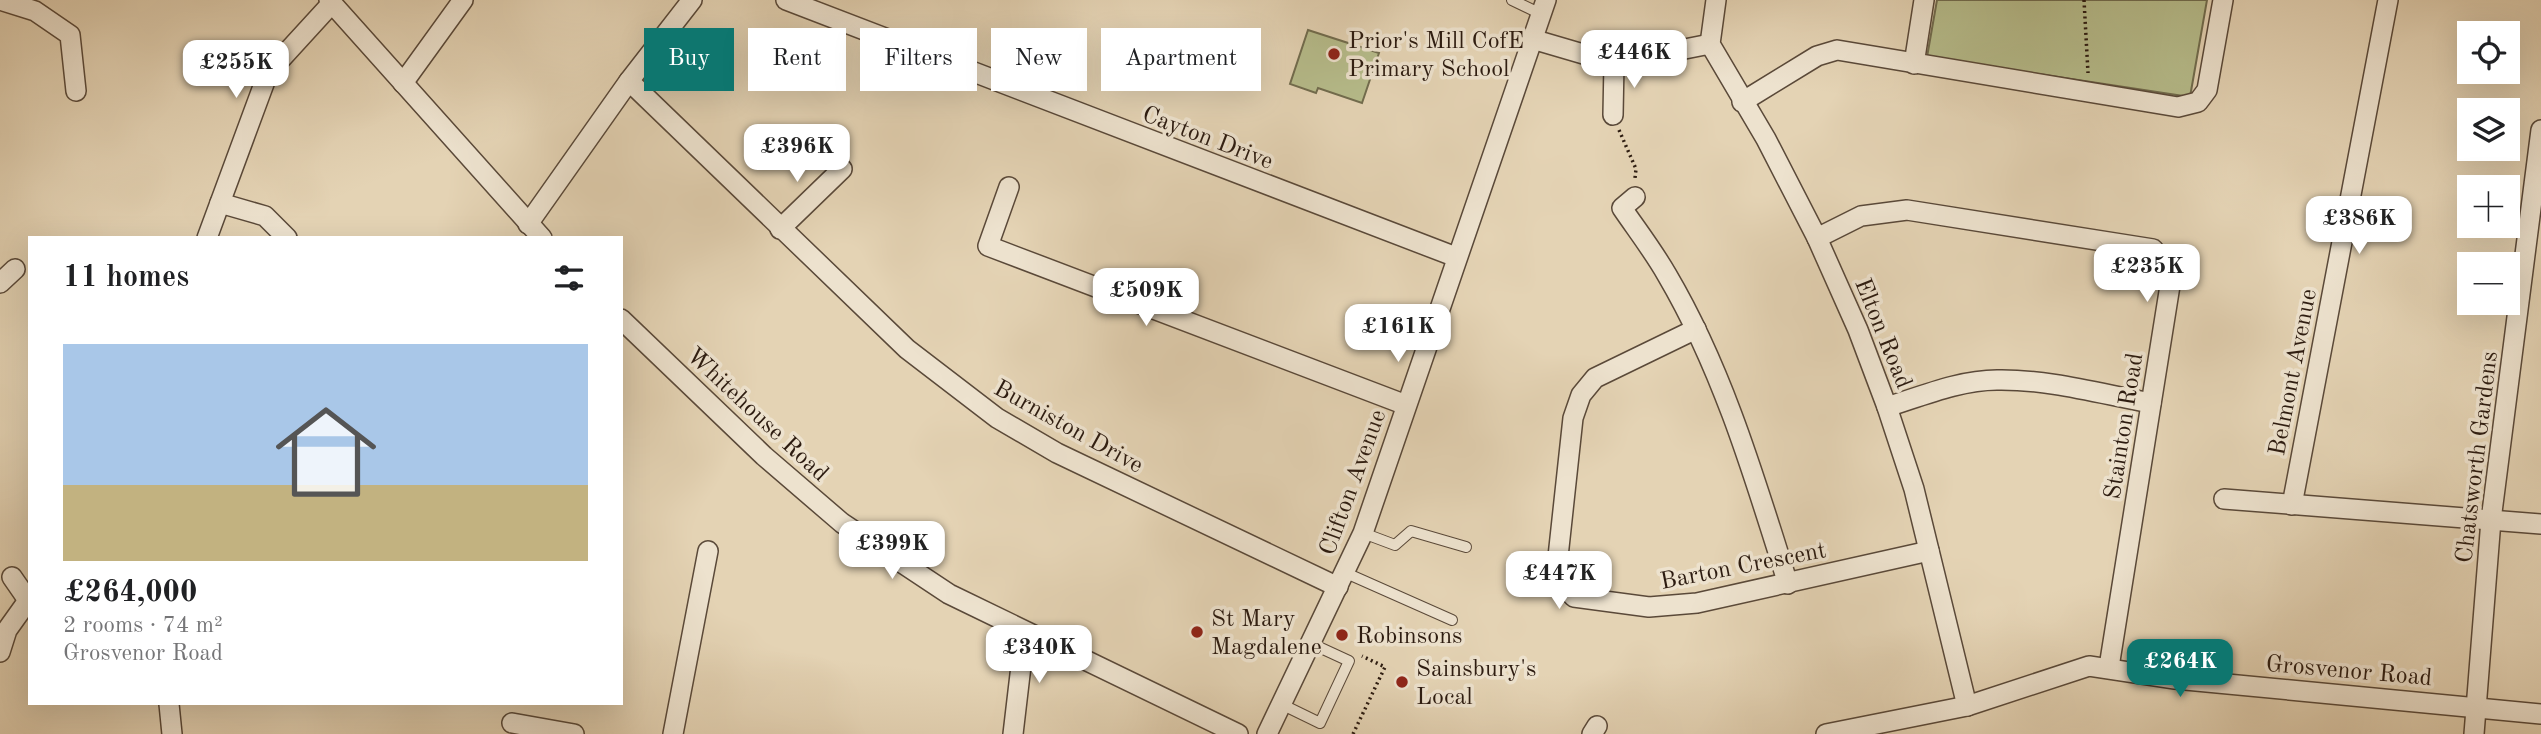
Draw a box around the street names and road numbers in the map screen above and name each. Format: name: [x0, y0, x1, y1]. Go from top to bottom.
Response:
street label: Cayton Drive: [1139, 103, 1276, 175]
street label: Elton Road: [1849, 275, 1915, 392]
street label: Belmont Avenue: [2266, 287, 2322, 458]
street label: Whitehouse Road: [681, 344, 832, 487]
street label: Chatsworth Gardens: [2453, 350, 2503, 564]
street label: Stainton Road: [2102, 351, 2148, 501]
street label: Burniston Drive: [989, 377, 1147, 479]
street label: Clifton Avenue: [1316, 407, 1391, 559]
street label: Barton Crescent: [1658, 539, 1828, 595]
street label: Grosvenor Road: [2265, 653, 2433, 691]

